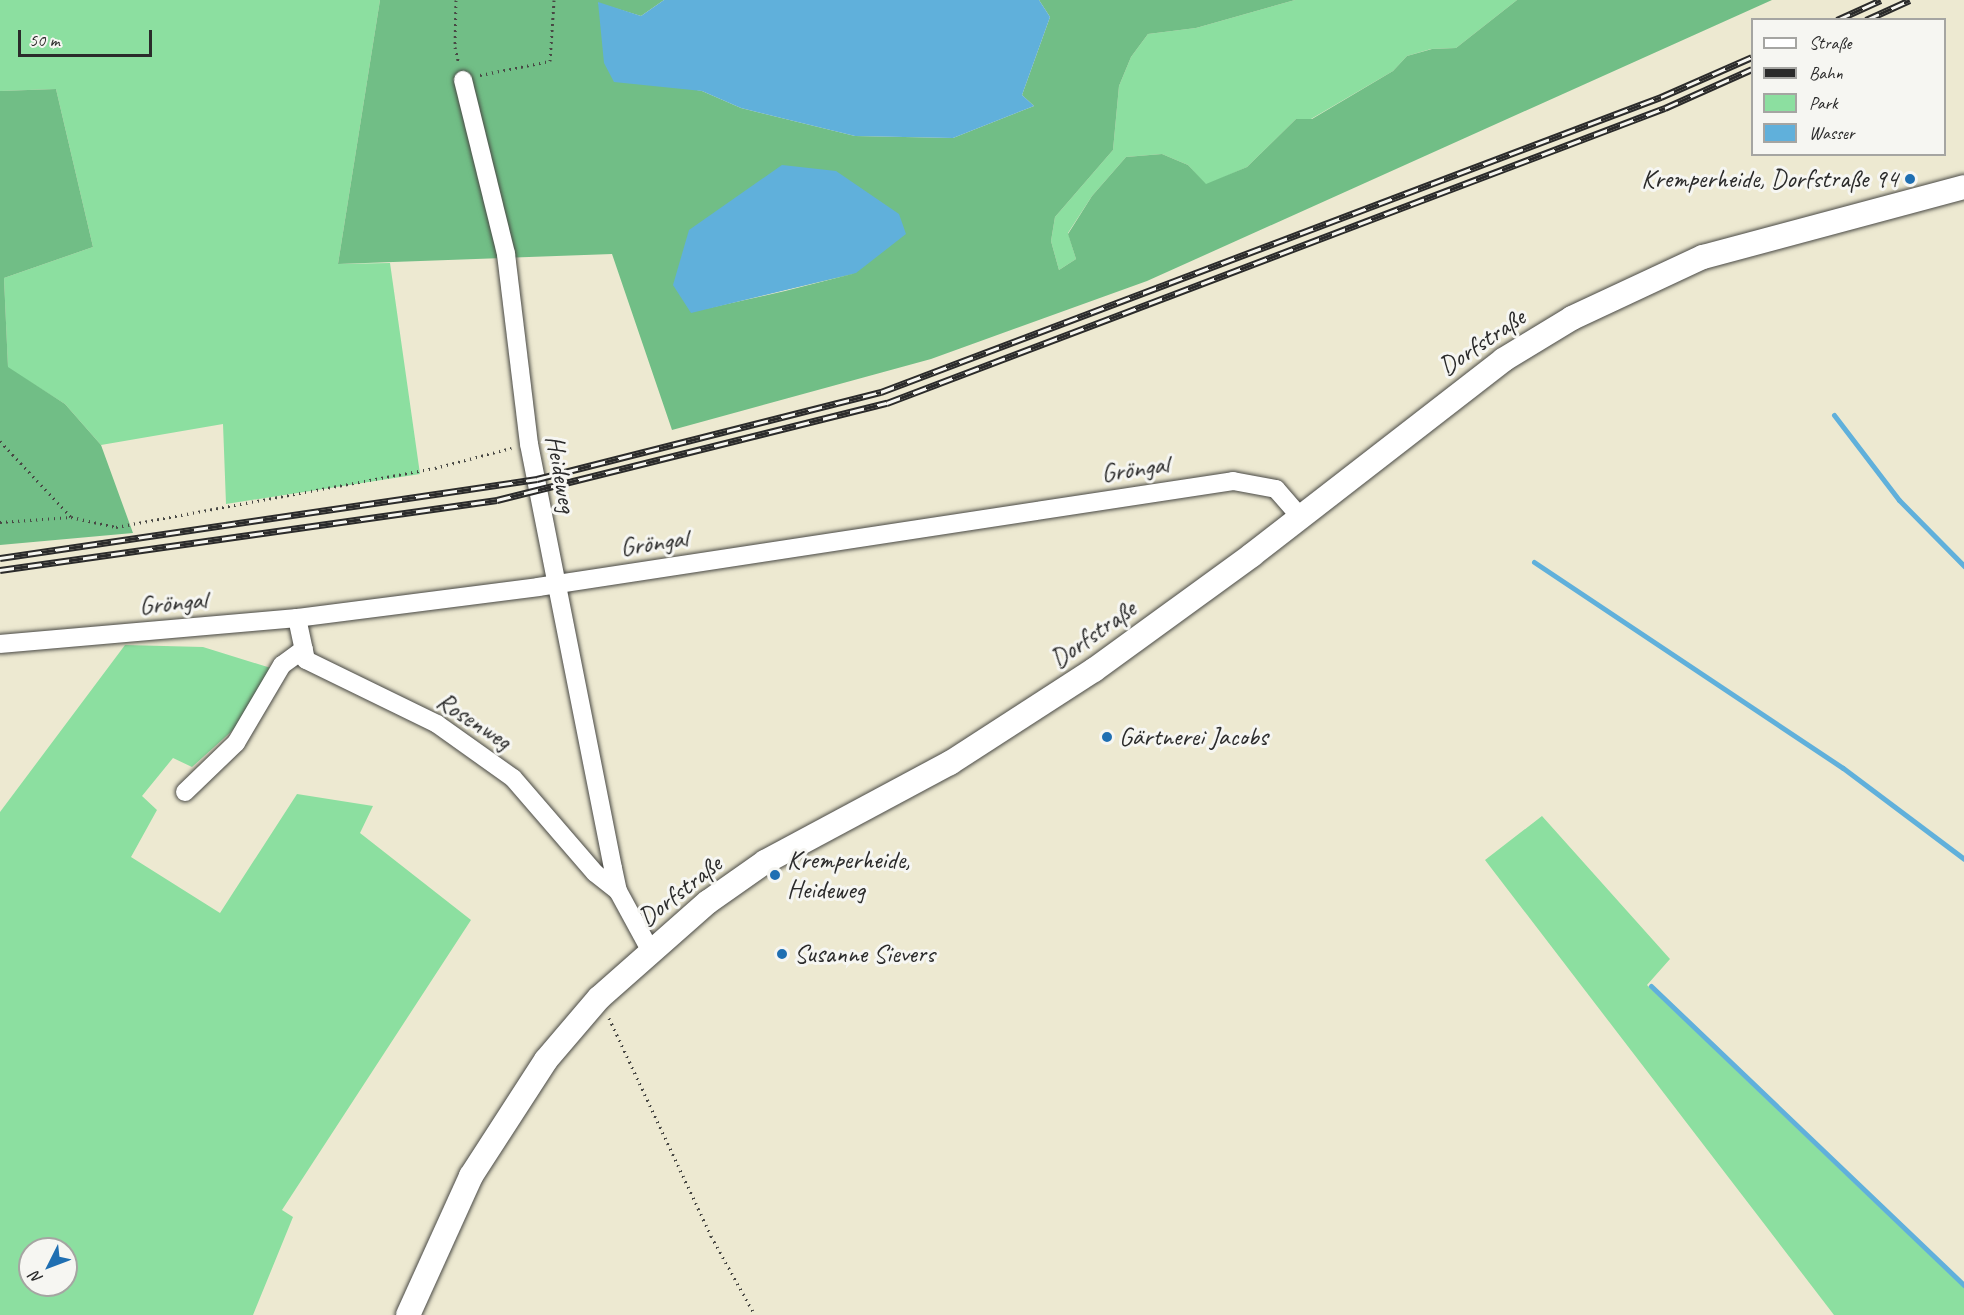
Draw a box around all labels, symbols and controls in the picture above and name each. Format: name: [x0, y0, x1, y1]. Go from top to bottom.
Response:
scale bar: [21, 18, 154, 56]
legend: [1751, 18, 1946, 156]
text: 50 m: [29, 29, 60, 51]
text: Straße: [1809, 32, 1851, 54]
text: Bahn: [1809, 62, 1843, 84]
text: Park: [1809, 92, 1838, 114]
text: Wasser: [1809, 122, 1854, 144]
place label: Kremperheide, Dorfstraße 94: [1641, 163, 1898, 195]
marker: Kremperheide, Dorfstraße 94: [1903, 172, 1917, 186]
street label: Dorfstraße: [1433, 302, 1531, 382]
street label: Heideweg: [539, 433, 583, 515]
street label: Gröngal: [1099, 449, 1171, 489]
street label: Gröngal: [618, 523, 690, 563]
street label: Gröngal: [138, 585, 208, 621]
street label: Dorfstraße: [1044, 593, 1142, 675]
street label: Rosenweg: [431, 685, 517, 757]
place label: Gärtnerei Jacobs: [1119, 721, 1268, 753]
marker: Gärtnerei Jacobs: [1100, 730, 1114, 744]
place label: Kremperheide, Heideweg: [787, 844, 910, 906]
street label: Dorfstraße: [632, 849, 728, 933]
marker: Kremperheide, Heideweg: [768, 868, 782, 882]
place label: Susanne Sievers: [794, 938, 935, 970]
marker: Susanne Sievers: [775, 947, 789, 961]
north arrow: [18, 1237, 78, 1297]
text: N: [25, 1267, 47, 1288]

